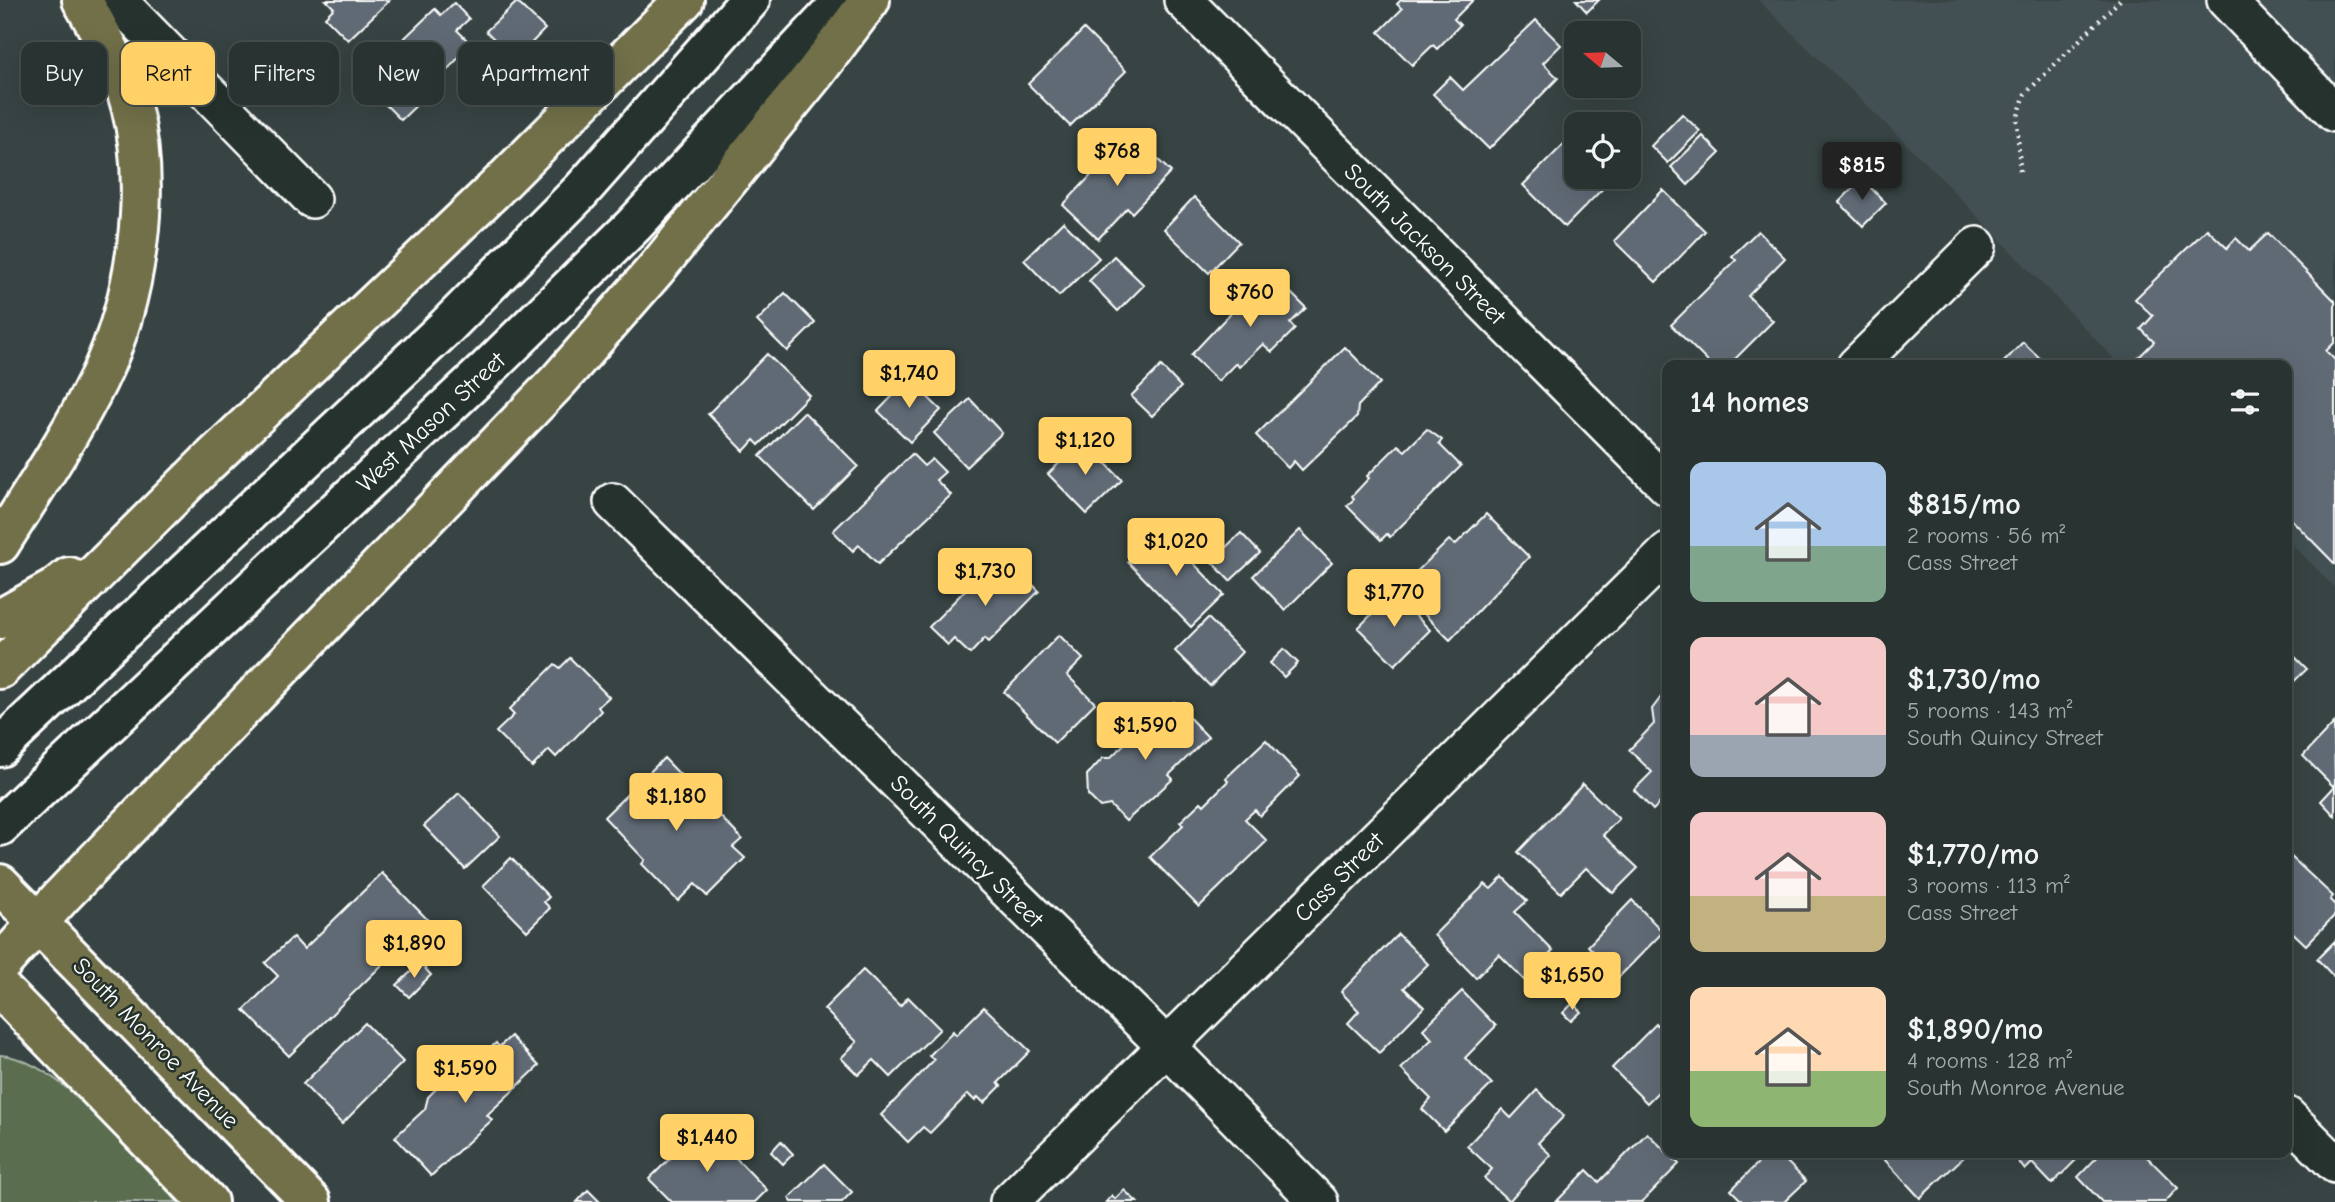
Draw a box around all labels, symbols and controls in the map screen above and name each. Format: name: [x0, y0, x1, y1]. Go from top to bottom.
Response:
north arrow: [1564, 21, 1642, 98]
map controls: [1564, 21, 1641, 189]
chip: Buy: [21, 42, 107, 105]
chip: Rent: [121, 42, 215, 105]
chip: Filters: [229, 42, 339, 105]
chip: New: [353, 42, 444, 105]
chip: Apartment: [458, 42, 613, 105]
button: locate: [1564, 112, 1641, 189]
pin: $768: [1076, 128, 1158, 188]
text: $768: [1093, 137, 1141, 164]
pin: $815: [1821, 142, 1903, 202]
text: $815: [1839, 151, 1885, 178]
street label: South Jackson Street: [1339, 158, 1512, 331]
pin: $760: [1209, 270, 1291, 329]
text: $760: [1226, 278, 1274, 305]
street label: West Mason Street: [351, 345, 512, 498]
pin: $1,740: [852, 350, 966, 410]
text: $1,740: [879, 359, 939, 386]
icon: filters: [2226, 383, 2264, 421]
text: 14 homes: [1690, 385, 1809, 420]
pin: $1,120: [1028, 418, 1142, 477]
text: $1,120: [1055, 426, 1115, 453]
text: $815/mo: [1907, 487, 2021, 522]
icon: home: [1746, 490, 1830, 574]
pin: $1,020: [1119, 518, 1233, 578]
text: 2 rooms · 56 m²: [1907, 522, 2065, 549]
text: $1,020: [1143, 527, 1209, 554]
pin: $1,730: [928, 548, 1042, 608]
text: Cass Street: [1907, 549, 2017, 576]
text: $1,730: [954, 557, 1016, 584]
pin: $1,770: [1337, 570, 1451, 629]
text: $1,770: [1363, 578, 1425, 605]
text: $1,730/mo: [1907, 662, 2041, 697]
icon: home: [1746, 665, 1830, 749]
text: 5 rooms · 143 m²: [1907, 697, 2073, 724]
pin: $1,590: [1088, 702, 1202, 762]
text: $1,590: [1113, 711, 1177, 738]
text: South Quincy Street: [1907, 724, 2103, 751]
street label: South Quincy Street: [885, 769, 1050, 934]
pin: $1,180: [619, 774, 733, 833]
text: $1,180: [645, 782, 707, 809]
street label: Cass Street: [1288, 826, 1390, 928]
text: $1,770/mo: [1907, 837, 2039, 872]
icon: home: [1746, 840, 1830, 924]
text: 3 rooms · 113 m²: [1907, 872, 2070, 899]
text: Cass Street: [1907, 899, 2017, 926]
pin: $1,890: [357, 920, 471, 980]
text: $1,890: [382, 929, 446, 956]
street label: South Monroe Avenue: [67, 952, 245, 1134]
pin: $1,650: [1515, 953, 1629, 1012]
text: $1,650: [1540, 961, 1604, 988]
text: $1,890/mo: [1907, 1012, 2043, 1047]
icon: home: [1746, 1015, 1830, 1099]
pin: $1,590: [408, 1046, 522, 1105]
text: 4 rooms · 128 m²: [1907, 1047, 2072, 1074]
text: $1,590: [433, 1054, 497, 1081]
text: South Monroe Avenue: [1907, 1074, 2125, 1101]
pin: $1,440: [650, 1114, 764, 1174]
text: $1,440: [676, 1123, 738, 1150]

